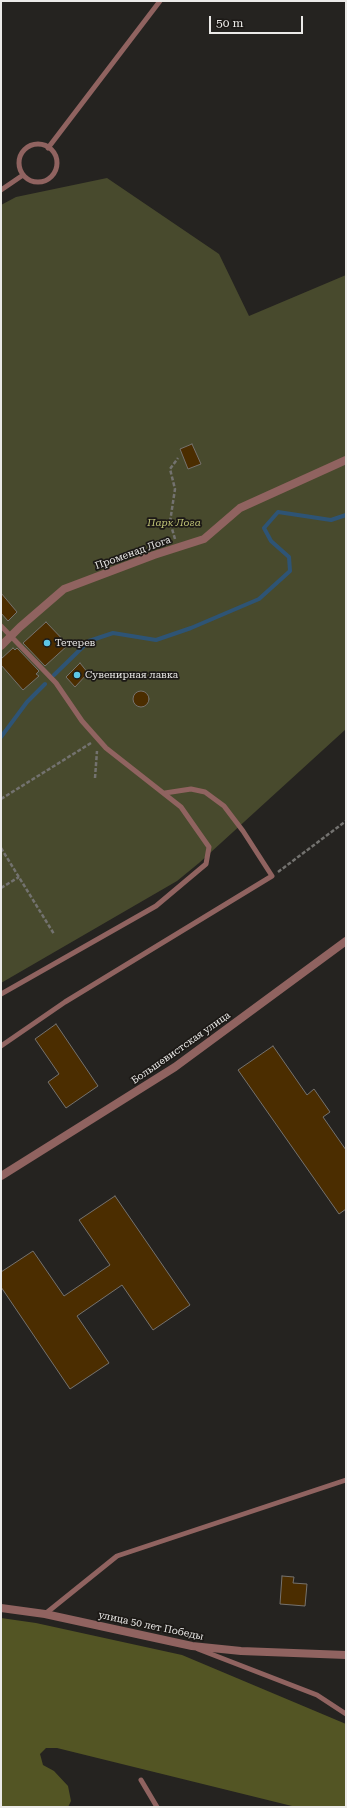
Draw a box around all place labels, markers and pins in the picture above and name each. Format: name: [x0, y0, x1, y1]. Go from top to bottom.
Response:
place label: Тетерев: [55, 637, 95, 649]
marker: Тетерев: [42, 638, 52, 648]
place label: Сувенирная лавка: [85, 669, 178, 681]
marker: Сувенирная лавка: [72, 670, 82, 680]

